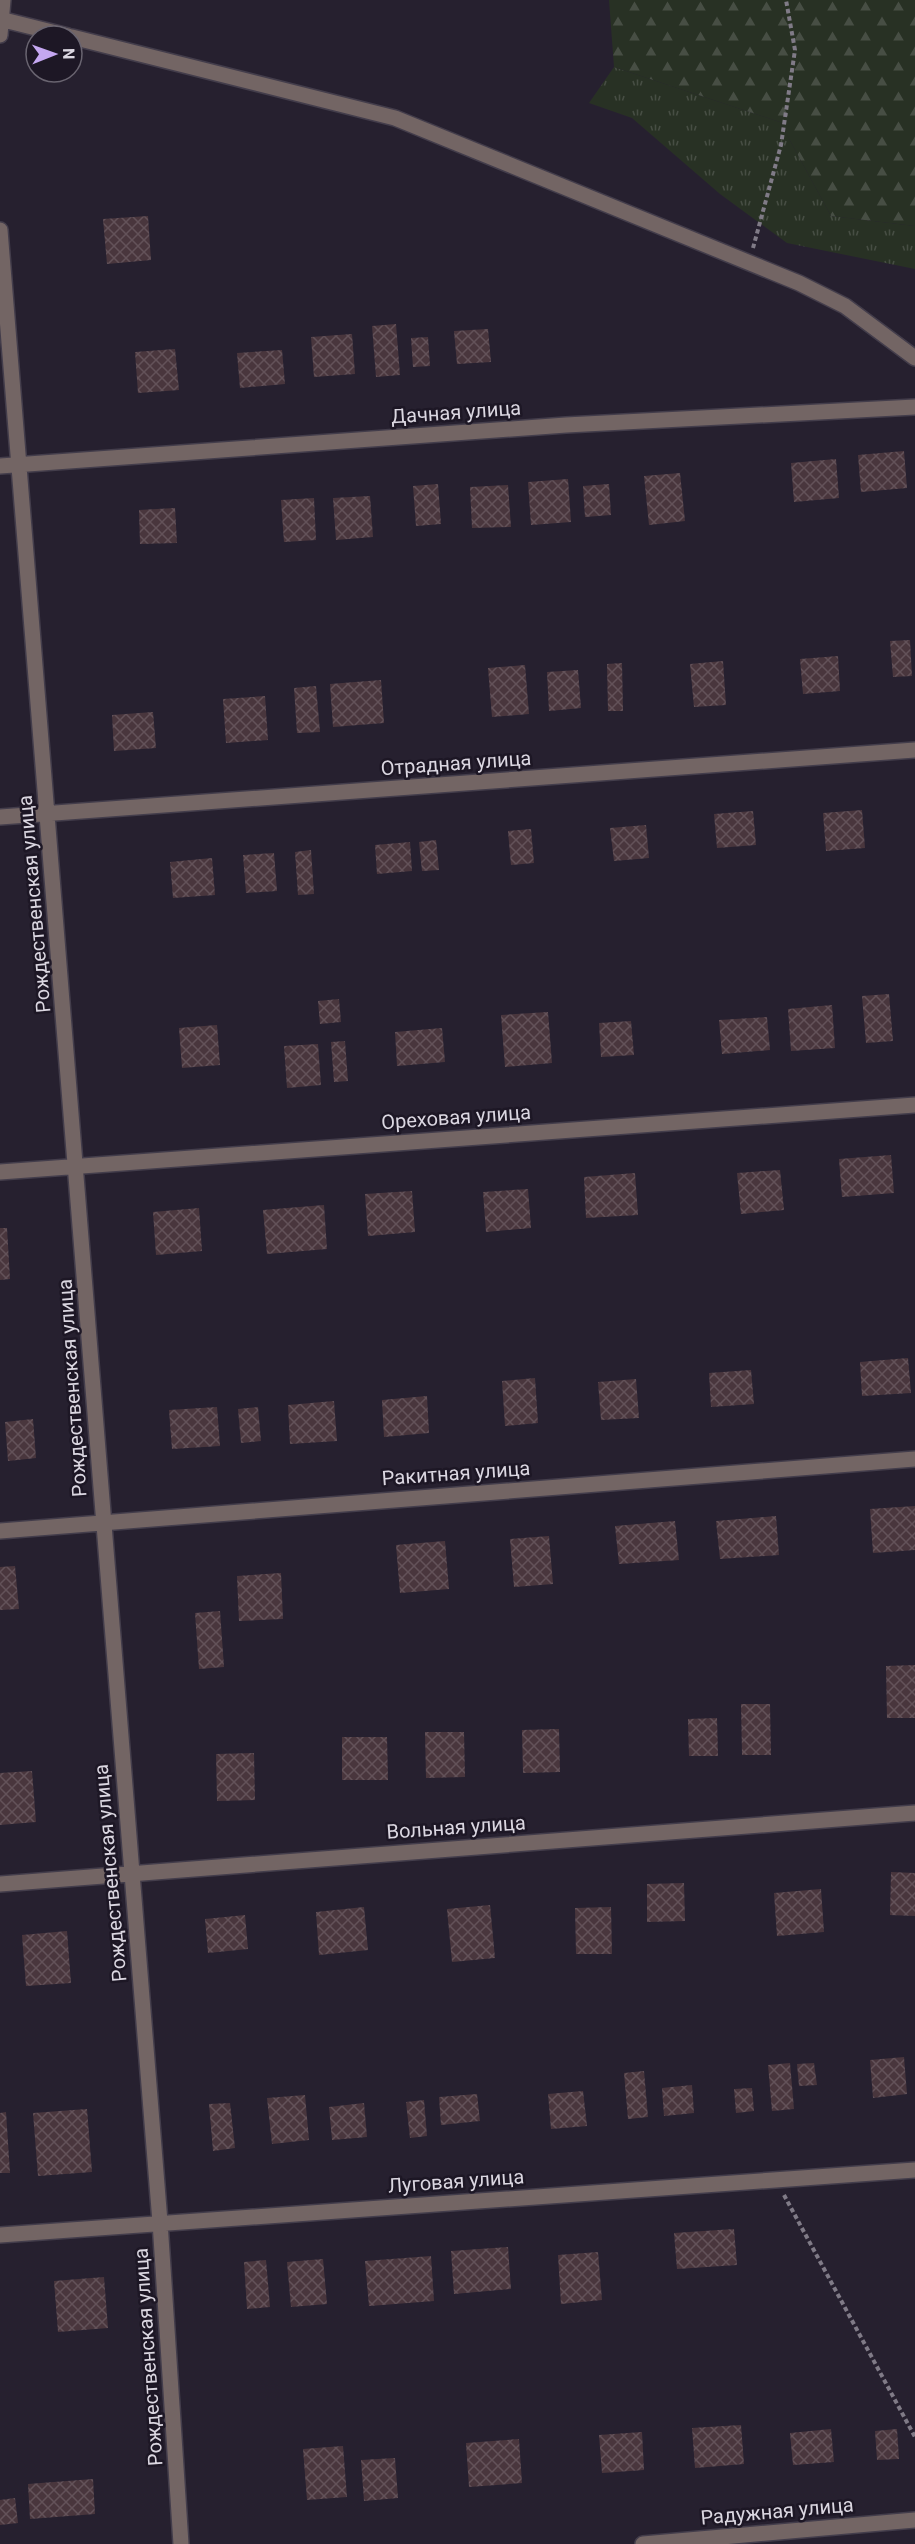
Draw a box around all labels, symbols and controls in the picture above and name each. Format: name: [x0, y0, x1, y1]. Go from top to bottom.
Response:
north arrow: [24, 24, 84, 84]
text: N: [59, 48, 78, 60]
street label: Дачная улица: [390, 395, 522, 429]
street label: Отрадная улица: [380, 746, 532, 780]
street label: Рождественская улица: [13, 794, 55, 1014]
street label: Ореховая улица: [380, 1100, 532, 1134]
street label: Рождественская улица: [52, 1278, 92, 1498]
street label: Ракитная улица: [381, 1456, 531, 1490]
street label: Рождественская улица: [89, 1763, 131, 1983]
street label: Вольная улица: [386, 1810, 526, 1844]
street label: Луговая улица: [387, 2164, 525, 2198]
street label: Рождественская улица: [128, 2247, 168, 2467]
street label: Радужная улица: [699, 2492, 855, 2530]

